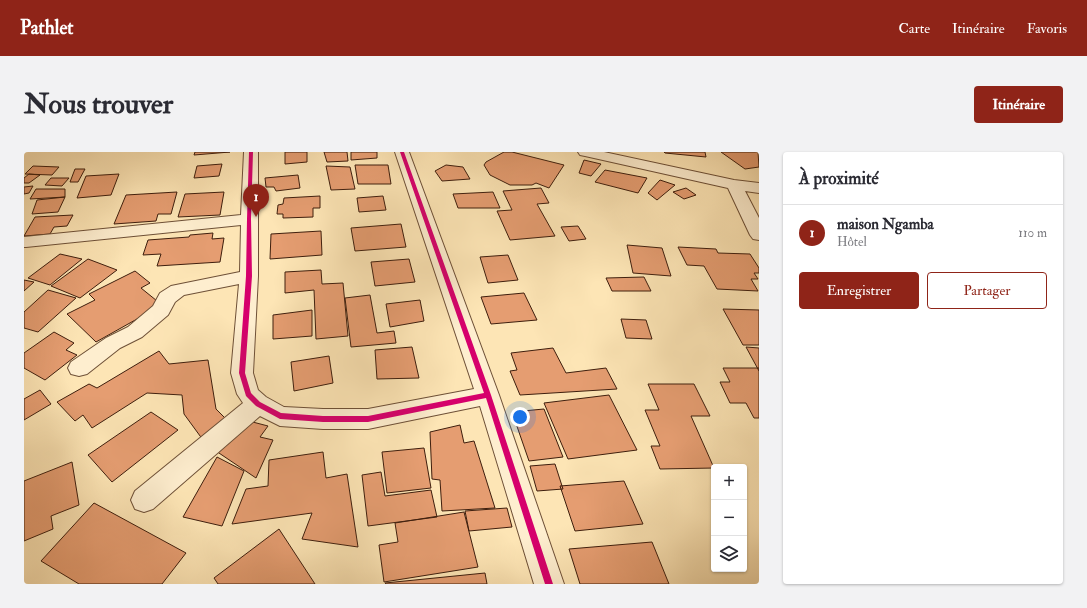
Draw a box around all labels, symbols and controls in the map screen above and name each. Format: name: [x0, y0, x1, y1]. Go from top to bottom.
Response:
text: Pathlet: [20, 16, 74, 40]
text: Carte: [899, 20, 930, 37]
text: Itinéraire: [952, 20, 1005, 37]
text: Favoris: [1027, 20, 1067, 37]
button: Itinéraire: [974, 86, 1063, 123]
text: Nous trouver: [24, 87, 173, 122]
text: À proximité: [799, 168, 879, 189]
pin: 1: [243, 184, 269, 217]
text: maison Ngamba: [837, 215, 934, 234]
text: 1: [810, 225, 814, 241]
text: 110 m: [1018, 225, 1047, 241]
text: Hôtel: [837, 234, 867, 250]
button: Enregistrer: [799, 272, 919, 309]
button: Partager: [927, 272, 1047, 309]
your location: [510, 407, 530, 427]
map controls: [711, 464, 747, 572]
button: +: [711, 464, 747, 500]
button: −: [711, 500, 747, 536]
button: layers: [711, 536, 747, 572]

